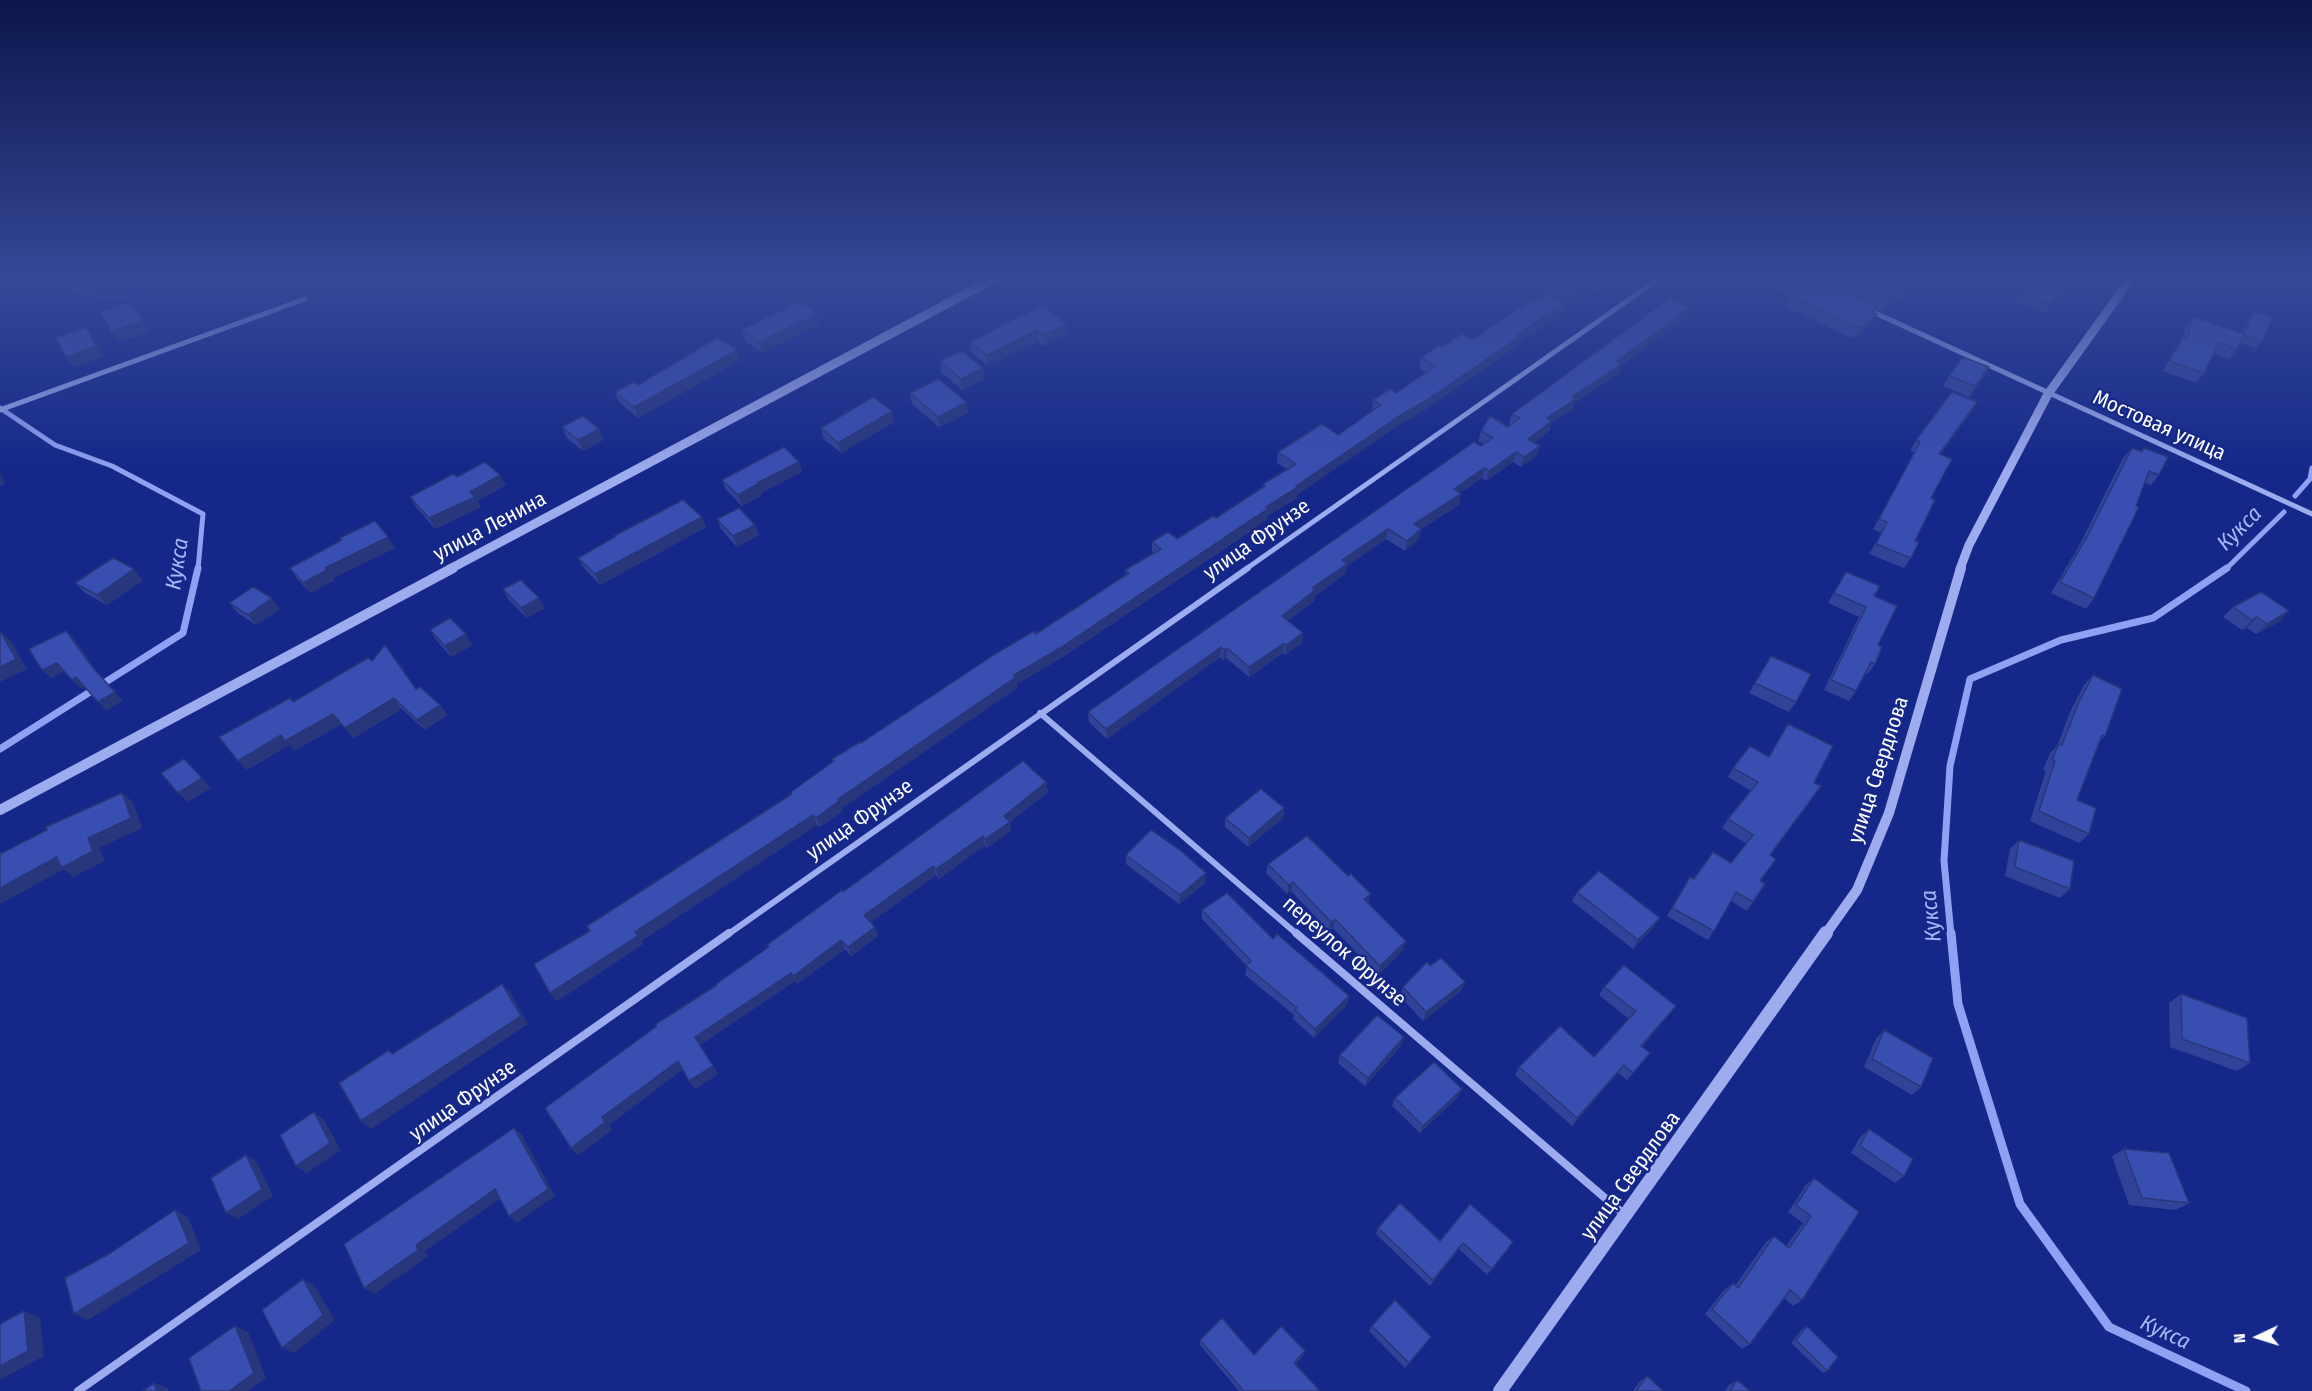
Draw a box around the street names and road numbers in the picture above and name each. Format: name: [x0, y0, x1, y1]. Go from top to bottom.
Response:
street label: Мостовая улица: [2089, 385, 2229, 467]
street label: улица Ленина: [429, 487, 551, 567]
street label: улица Фрунзе: [1199, 494, 1315, 586]
street label: улица Свердлова: [1843, 693, 1915, 847]
street label: улица Фрунзе: [802, 774, 918, 866]
street label: переулок Фрунзе: [1277, 891, 1411, 1013]
street label: улица Фрунзе: [405, 1055, 521, 1147]
street label: улица Свердлова: [1576, 1107, 1686, 1245]

